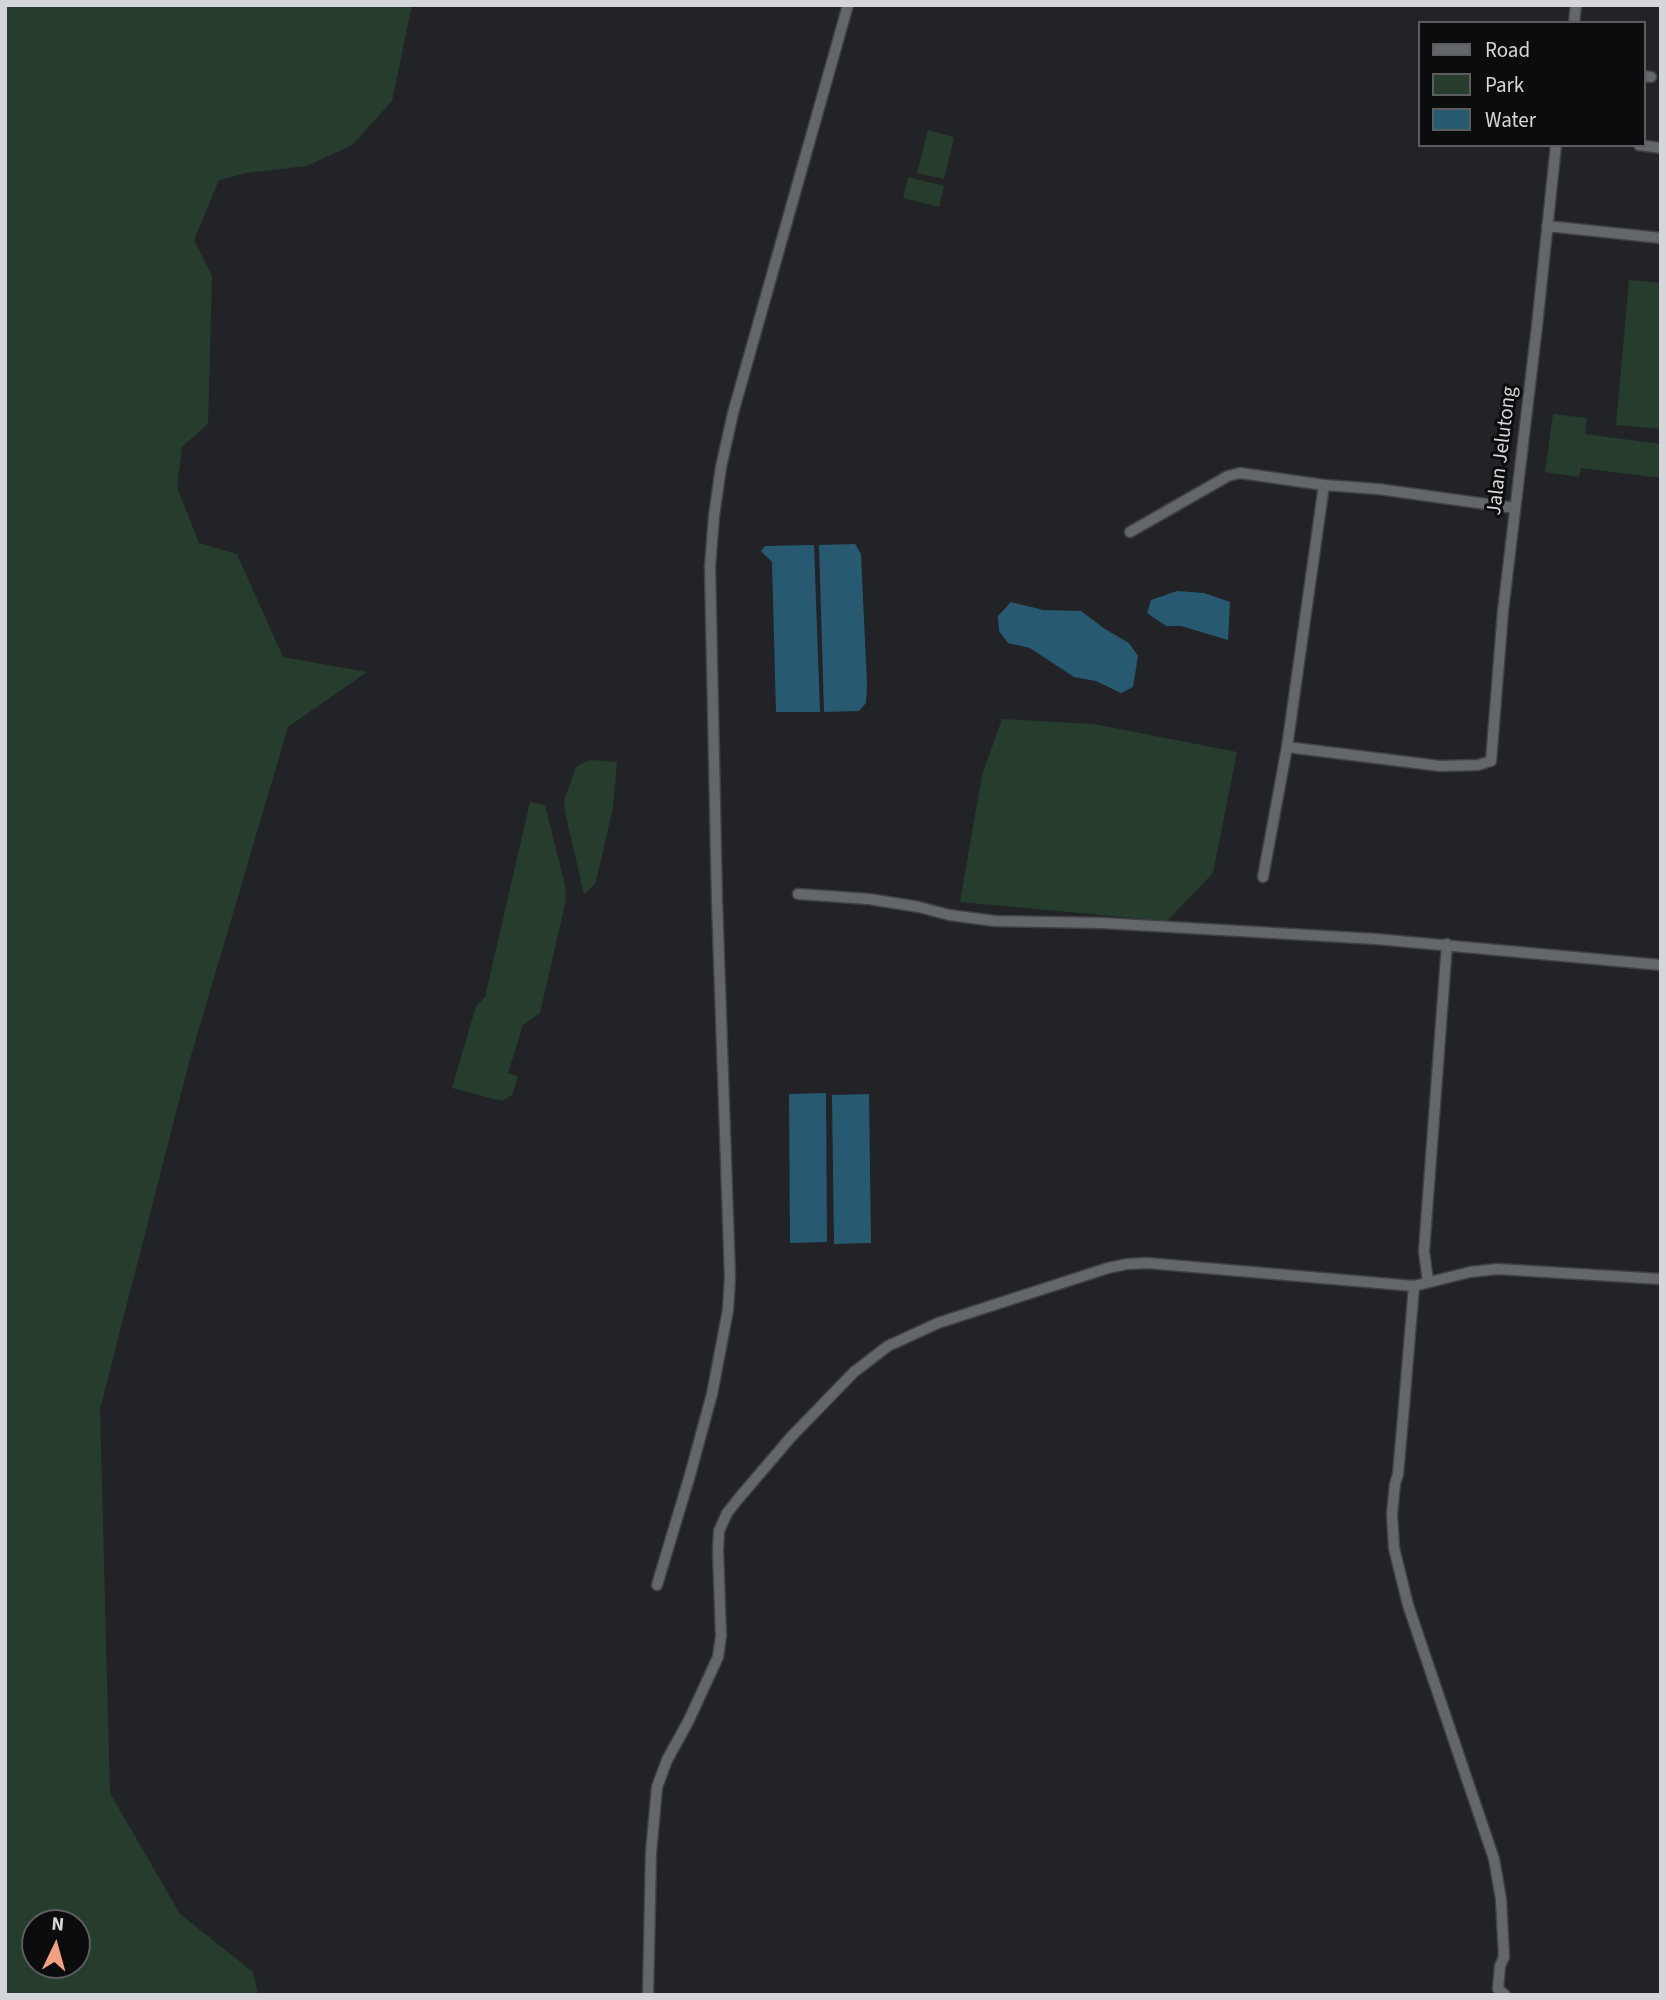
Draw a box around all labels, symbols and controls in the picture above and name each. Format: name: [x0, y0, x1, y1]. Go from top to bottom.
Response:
legend: [1418, 21, 1645, 147]
text: Road: [1485, 35, 1530, 65]
text: Park: [1485, 70, 1524, 100]
text: Water: [1485, 105, 1536, 135]
street label: Jalan Jelutong: [1483, 385, 1523, 517]
north arrow: [21, 1909, 91, 1979]
text: N: [50, 1911, 65, 1939]

